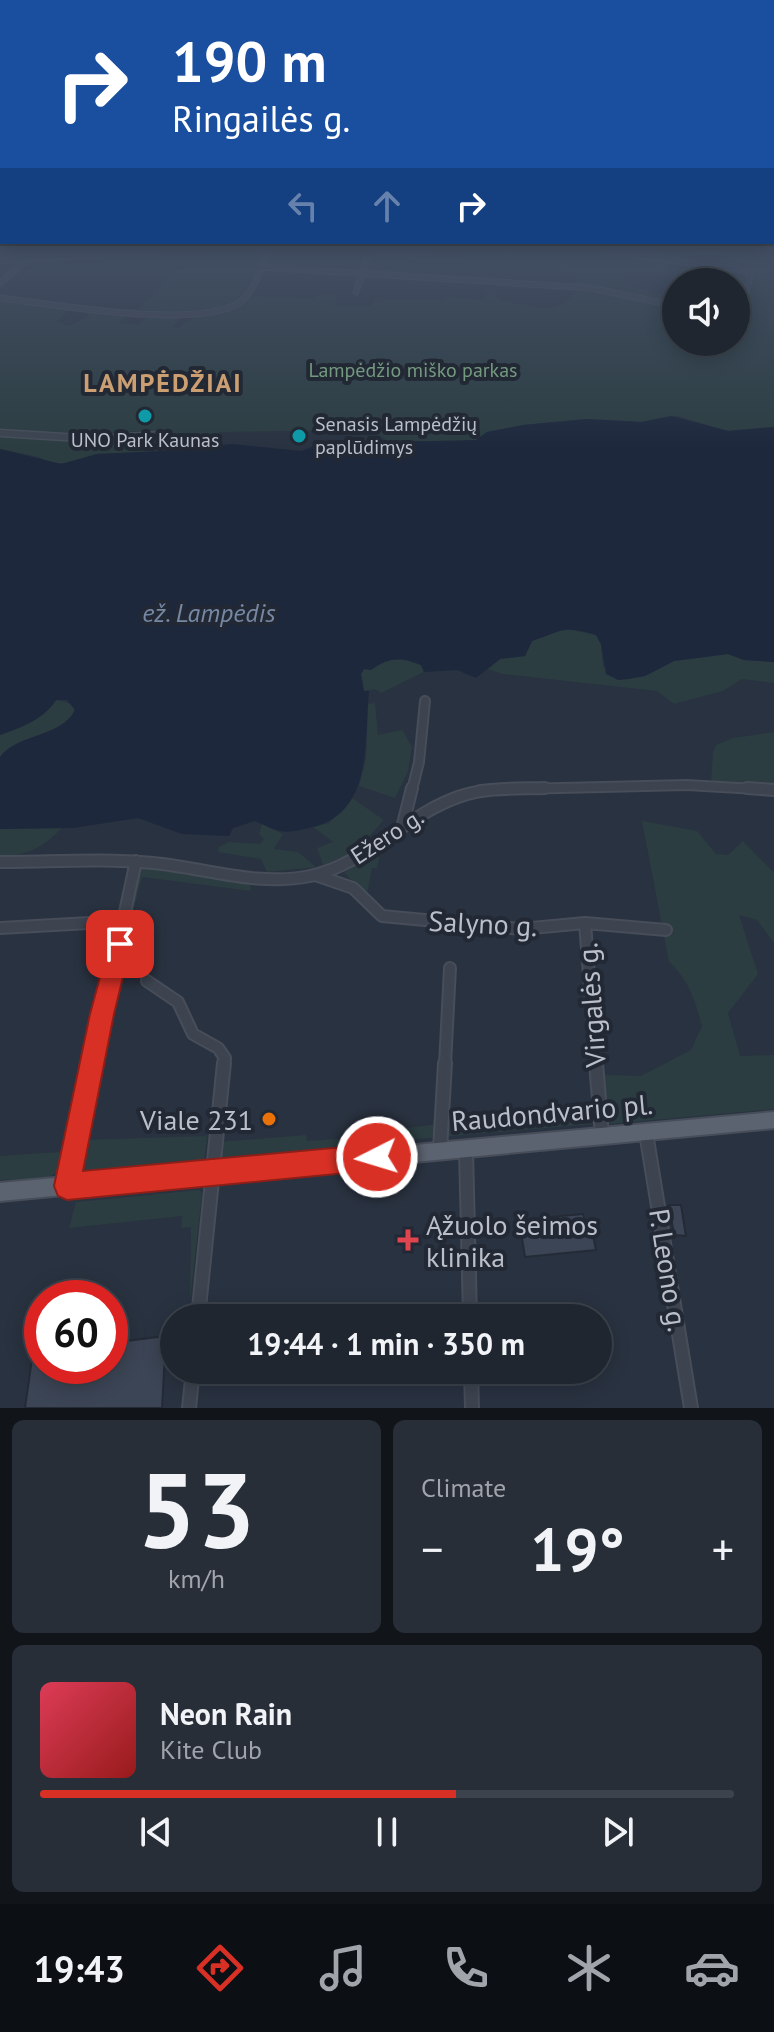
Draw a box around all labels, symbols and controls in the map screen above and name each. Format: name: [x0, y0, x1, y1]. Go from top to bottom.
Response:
text: 190 m: [172, 25, 327, 97]
icon: right: [40, 32, 144, 136]
text: Ringailės g.: [172, 95, 350, 142]
icon: left: [281, 184, 325, 228]
icon: ahead: [365, 184, 409, 228]
icon: right: [449, 184, 493, 228]
map controls: [662, 268, 750, 356]
button: sound: [662, 268, 750, 356]
park label: Lampėdžio miško parkas: [308, 357, 518, 383]
district label: LAMPĖDŽIAI: [83, 366, 243, 399]
marker: UNO Park Kaunas: [136, 407, 154, 425]
place label: Senasis Lampėdžių paplūdimys: [315, 411, 477, 460]
place label: UNO Park Kaunas: [71, 427, 219, 453]
marker: Senasis Lampėdžių paplūdimys: [290, 427, 308, 445]
water label: ež. Lampėdis: [142, 596, 276, 629]
street label: Ežero g.: [345, 801, 429, 871]
street label: Salyno g.: [428, 902, 538, 944]
pin: [86, 910, 154, 978]
icon: arrive: [98, 922, 142, 966]
street label: Virgalės g.: [568, 942, 614, 1069]
street label: Raudondvario pl.: [450, 1085, 654, 1139]
place label: Viale 231: [139, 1101, 253, 1138]
marker: Viale 231: [260, 1110, 278, 1128]
position arrow: [335, 1115, 419, 1199]
place label: Ąžuolo šeimos klinika: [426, 1206, 598, 1275]
street label: P. Leono g.: [641, 1206, 697, 1334]
marker: Ąžuolo šeimos klinika: [397, 1229, 419, 1251]
speed limit sign: 60: [24, 1280, 128, 1384]
text: 19:44 · 1 min · 350 m: [247, 1324, 525, 1363]
text: 53: [138, 1442, 255, 1577]
text: Climate: [421, 1471, 506, 1504]
text: 19°: [530, 1510, 625, 1588]
text: −: [421, 1520, 443, 1577]
text: +: [712, 1520, 734, 1577]
text: km/h: [168, 1562, 225, 1595]
text: Neon Rain: [160, 1694, 292, 1733]
text: Kite Club: [160, 1733, 262, 1766]
icon: previous: [134, 1810, 178, 1854]
icon: pause: [365, 1810, 409, 1854]
icon: next: [596, 1810, 640, 1854]
icon: directions: [192, 1940, 248, 1996]
icon: music: [315, 1940, 371, 1996]
icon: phone: [438, 1940, 494, 1996]
icon: climate: [561, 1940, 617, 1996]
icon: car: [684, 1940, 740, 1996]
text: 19:43: [34, 1945, 125, 1992]

